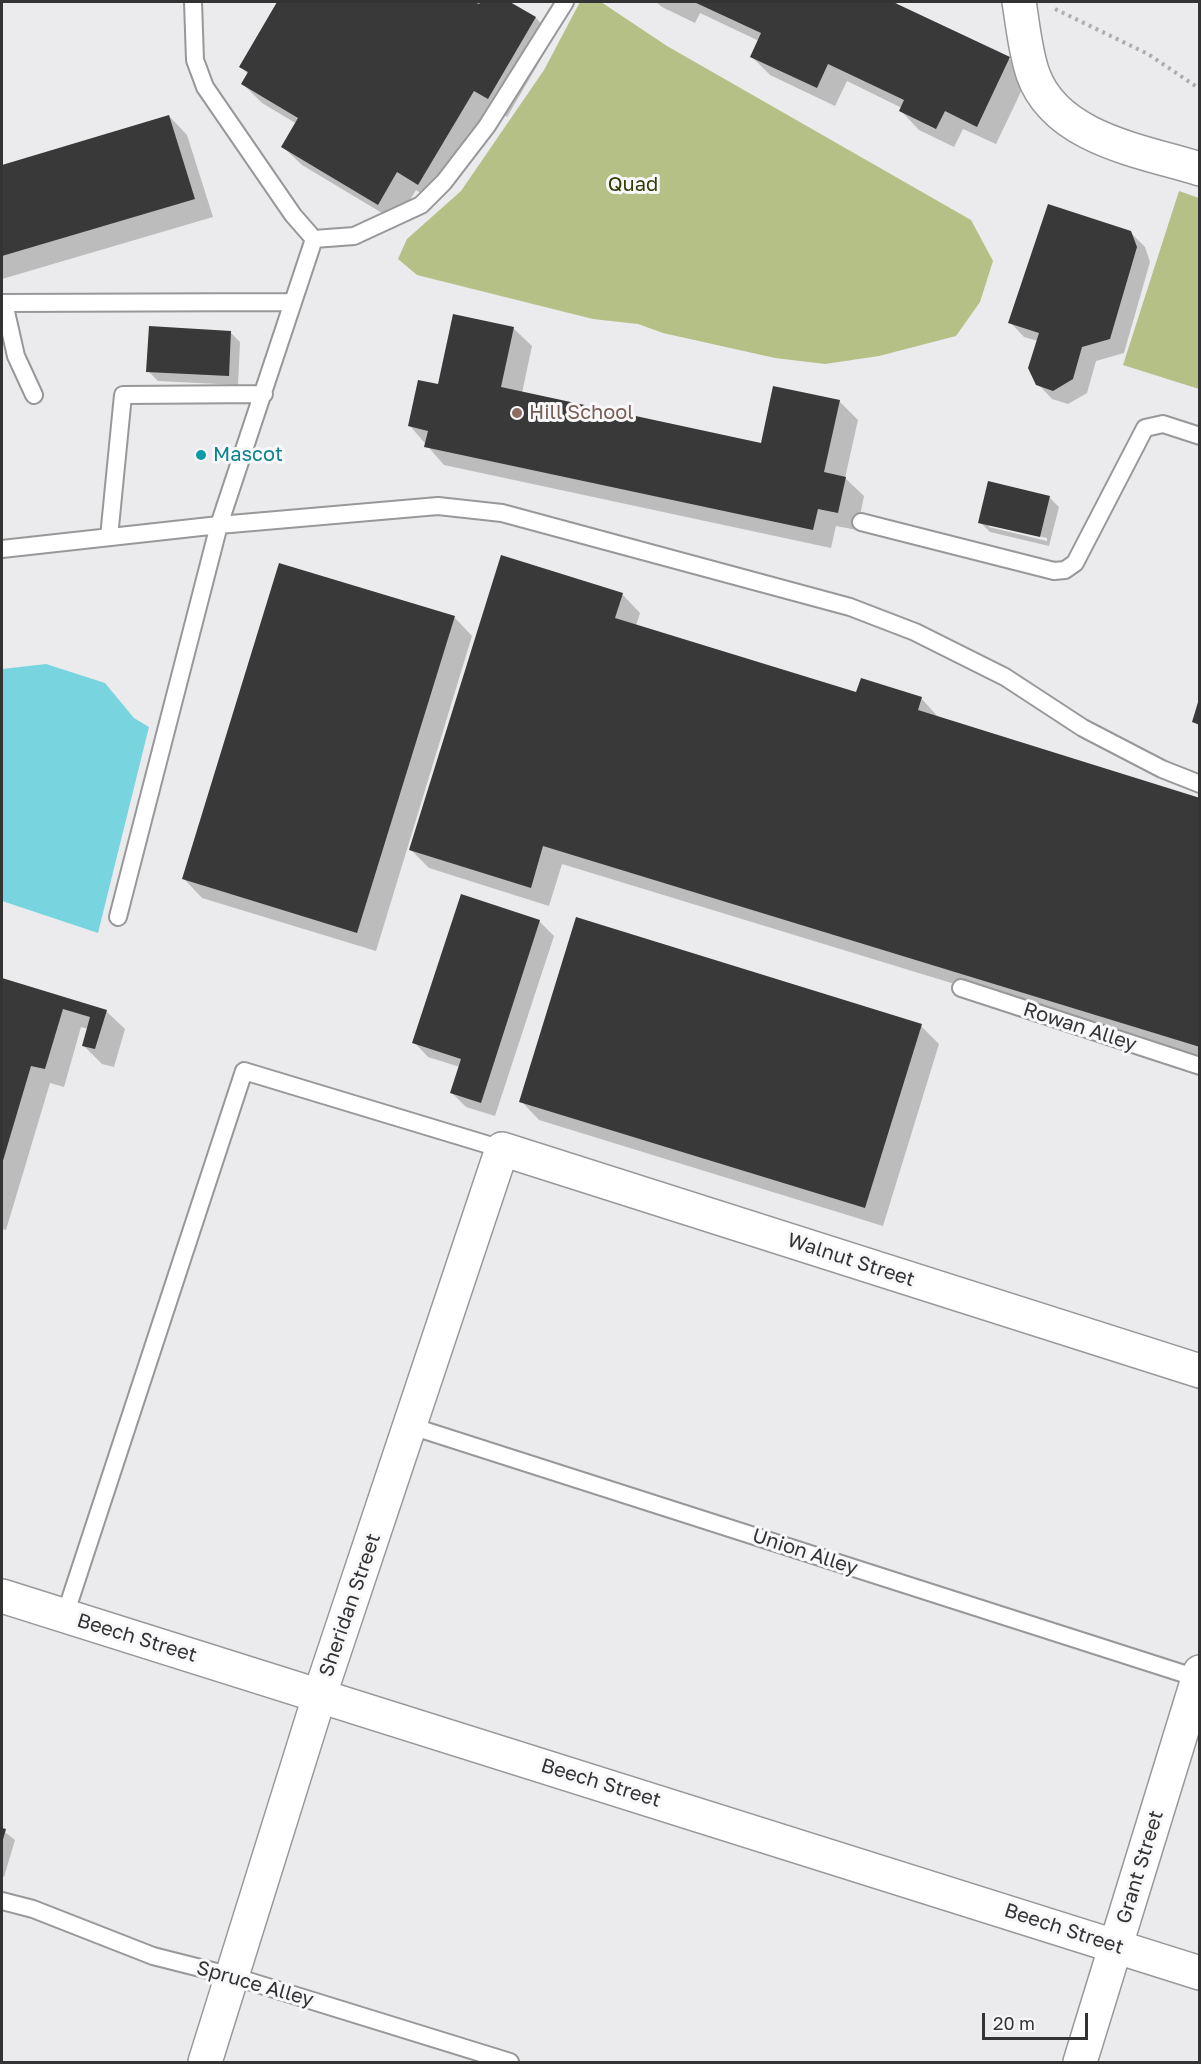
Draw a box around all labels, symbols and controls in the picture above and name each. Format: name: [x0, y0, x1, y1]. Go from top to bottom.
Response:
park label: Quad: [608, 173, 658, 197]
place label: Hill School: [529, 401, 634, 425]
marker: Hill School: [510, 406, 524, 420]
place label: Mascot: [213, 443, 283, 467]
marker: Mascot: [194, 448, 208, 462]
street label: Rowan Alley: [1020, 997, 1140, 1057]
street label: Walnut Street: [784, 1228, 918, 1292]
street label: Union Alley: [749, 1524, 861, 1580]
street label: Sheridan Street: [314, 1530, 386, 1680]
street label: Beech Street: [74, 1608, 200, 1668]
street label: Beech Street: [538, 1753, 664, 1813]
street label: Grant Street: [1111, 1807, 1169, 1927]
street label: Beech Street: [1001, 1898, 1127, 1960]
street label: Spruce Alley: [194, 1956, 316, 2012]
scale bar: [985, 2001, 1092, 2039]
text: 20 m: [993, 2012, 1035, 2034]

